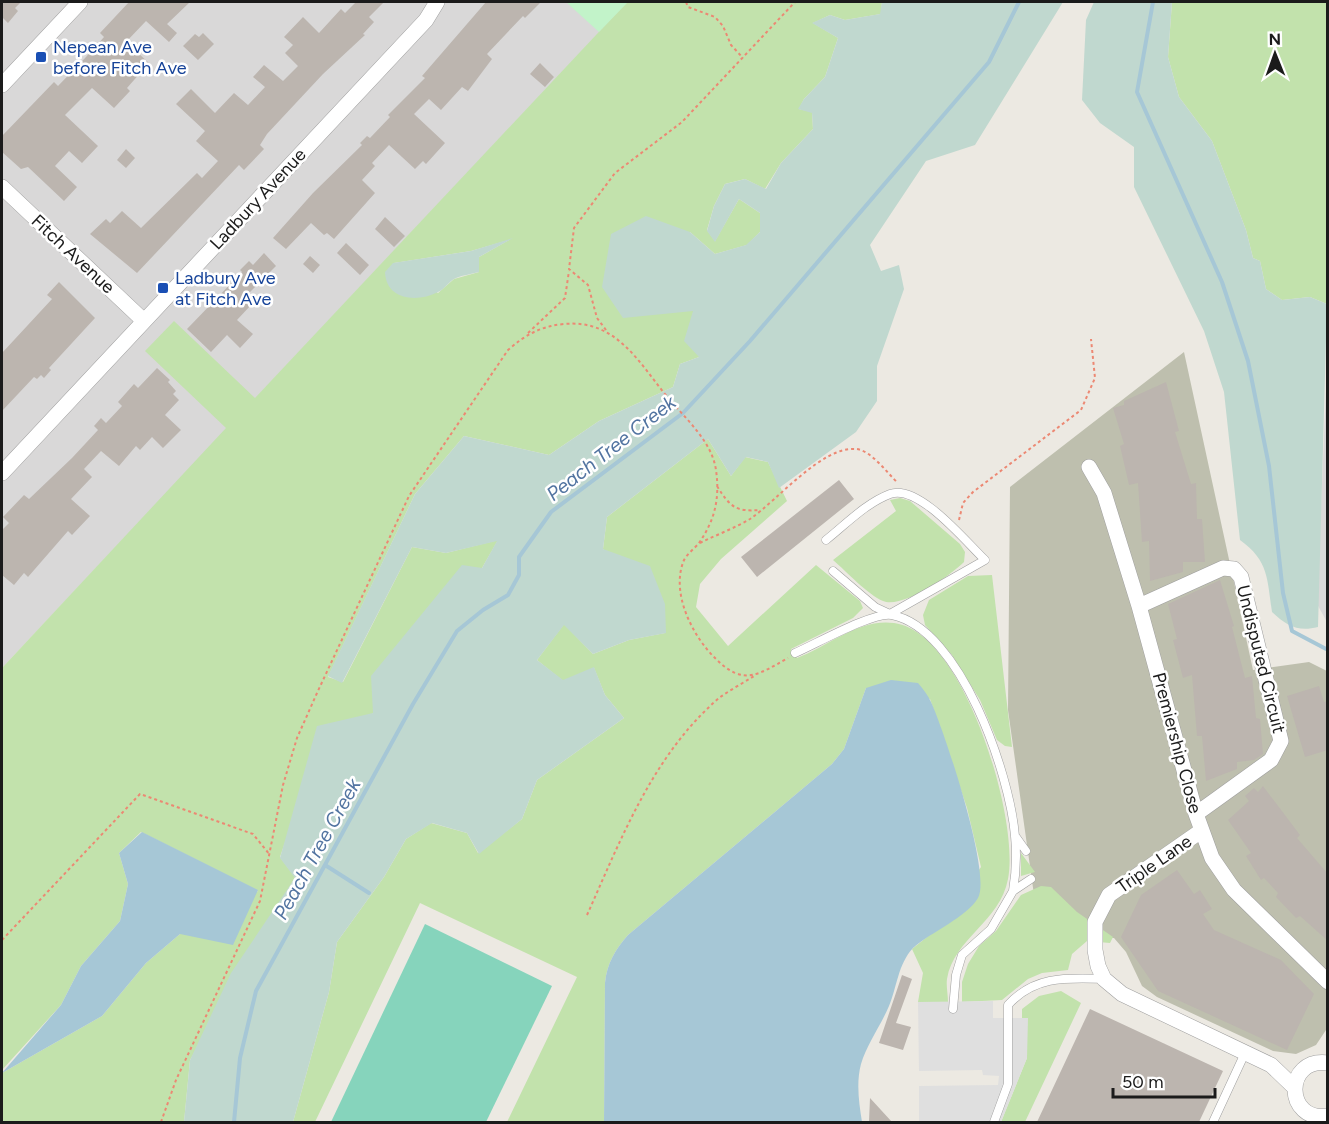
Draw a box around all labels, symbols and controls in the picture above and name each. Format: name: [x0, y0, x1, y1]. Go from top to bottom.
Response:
north arrow: [1245, 24, 1305, 84]
text: N: [1268, 30, 1281, 49]
place label: Nepean Ave before Fitch Ave: [53, 36, 187, 79]
marker: Nepean Ave before Fitch Ave: [34, 50, 48, 64]
street label: Ladbury Avenue: [205, 144, 311, 254]
street label: Fitch Avenue: [27, 210, 119, 298]
place label: Ladbury Ave at Fitch Ave: [175, 267, 276, 310]
marker: Ladbury Ave at Fitch Ave: [156, 281, 170, 295]
water label: Peach Tree Creek: [542, 389, 681, 506]
street label: Undisputed Circuit: [1232, 583, 1290, 736]
street label: Premiership Close: [1148, 670, 1206, 816]
water label: Peach Tree Creek: [268, 773, 366, 924]
street label: Triple Lane: [1112, 830, 1196, 898]
scale bar: [1113, 1061, 1215, 1099]
text: 50 m: [1122, 1071, 1164, 1093]

